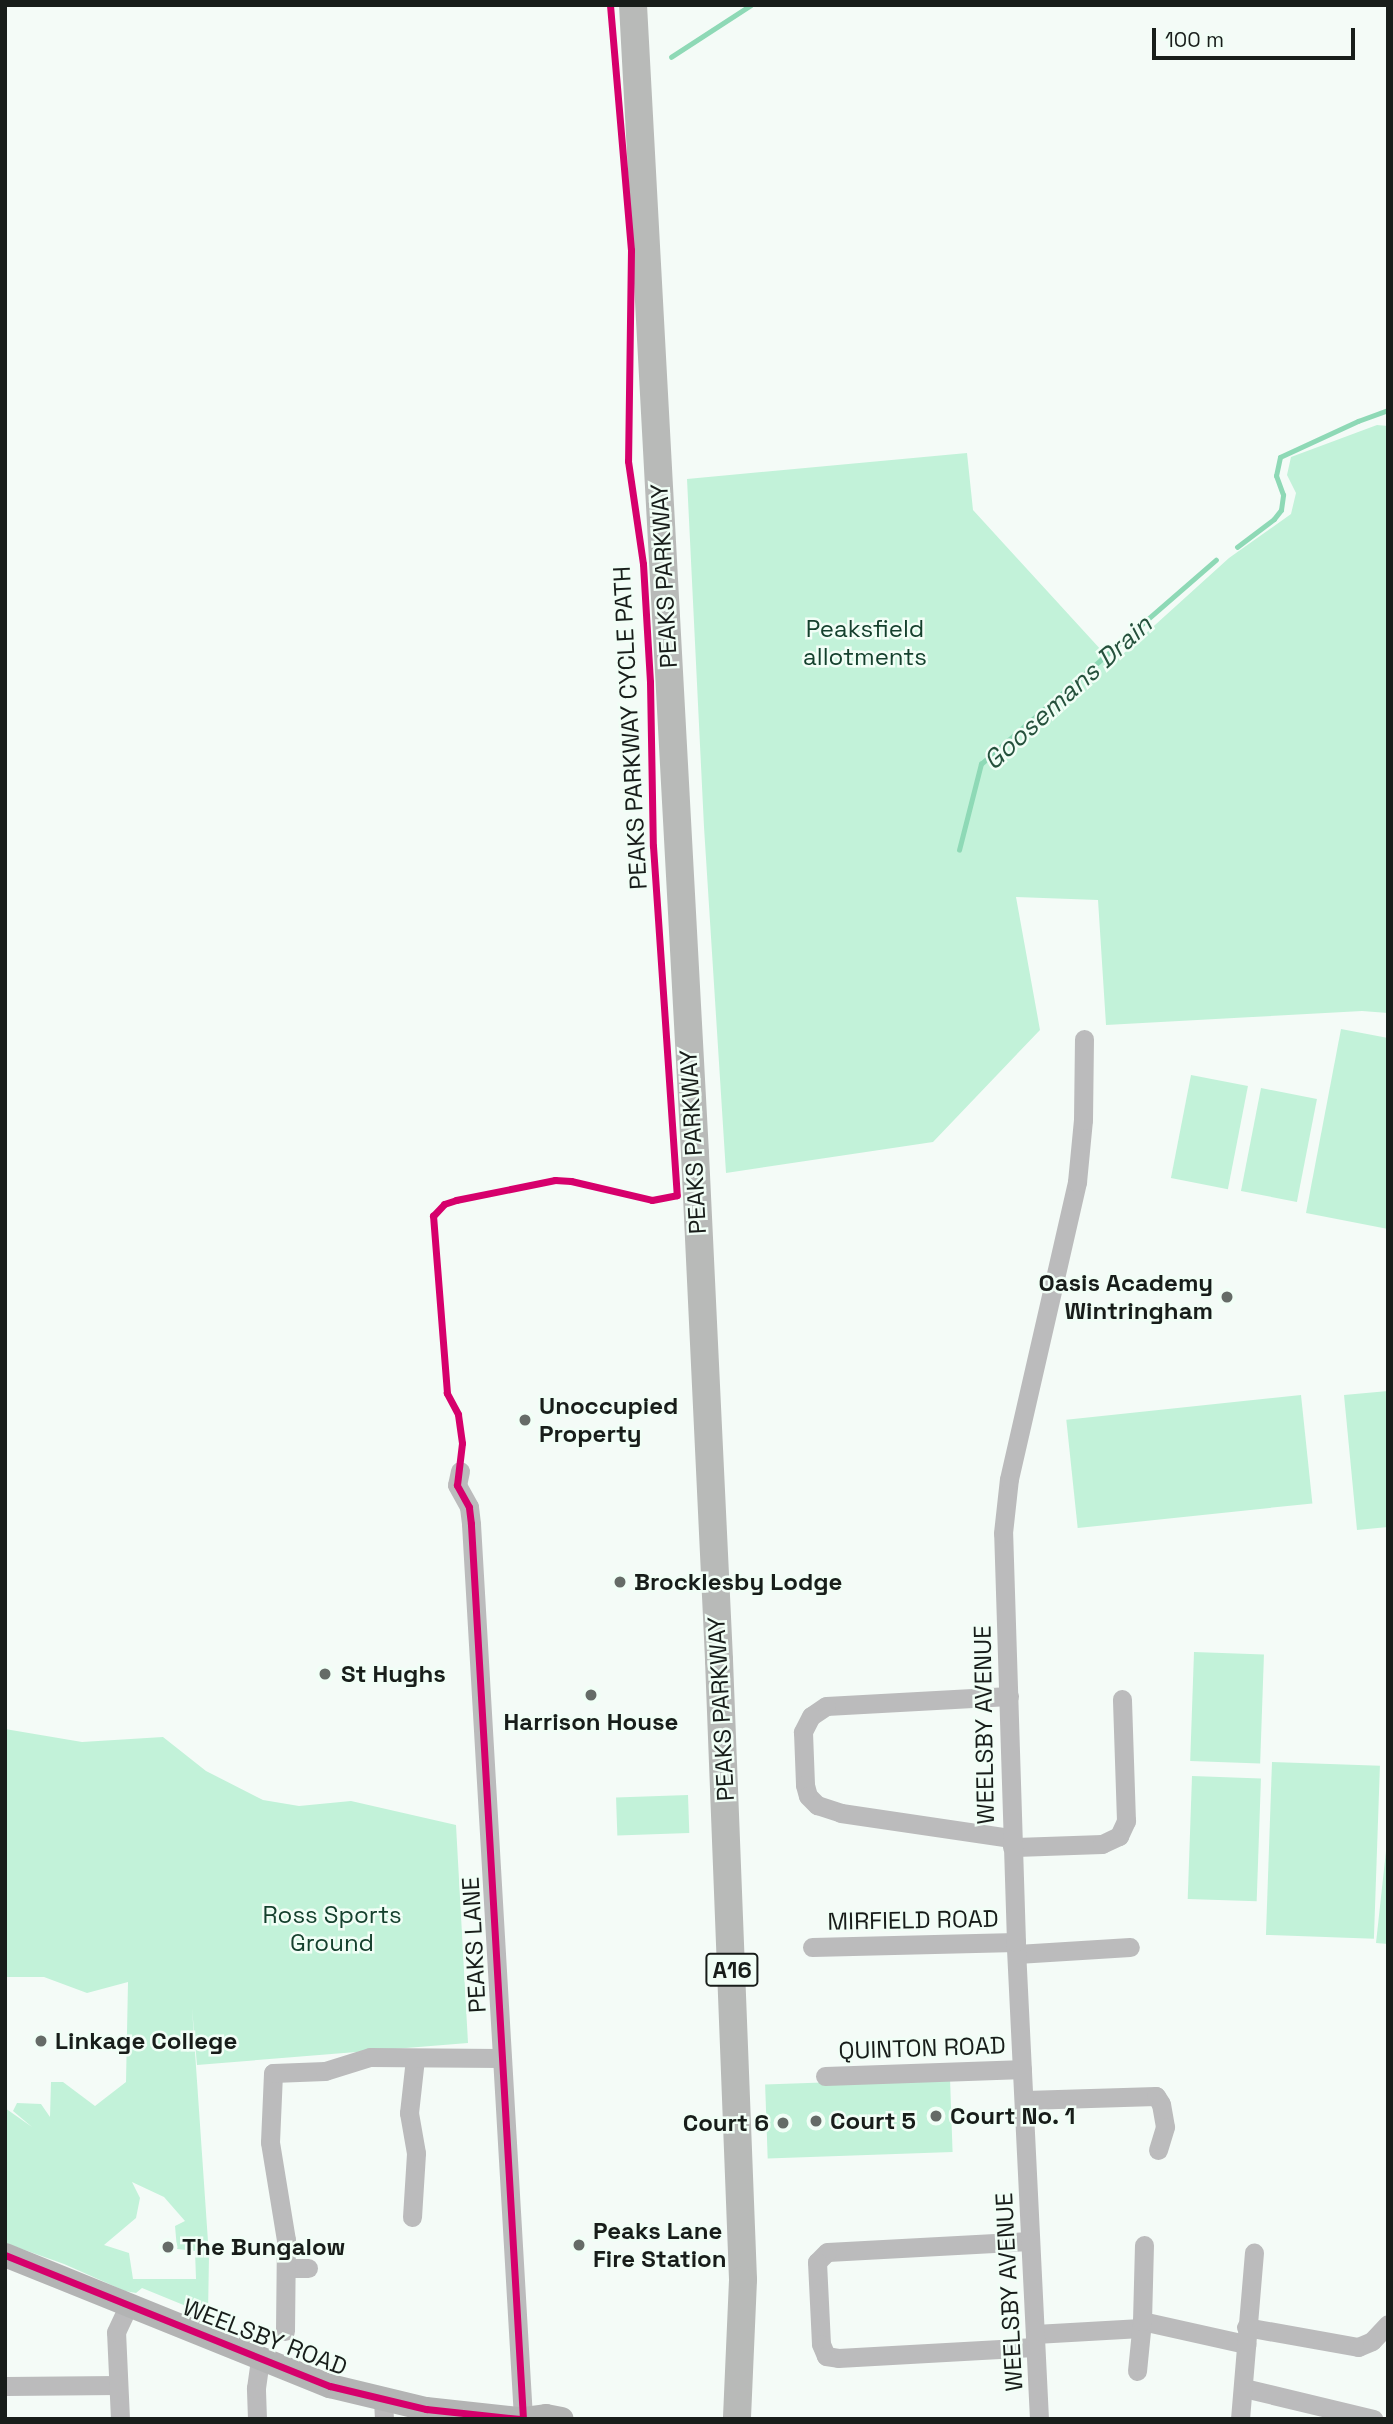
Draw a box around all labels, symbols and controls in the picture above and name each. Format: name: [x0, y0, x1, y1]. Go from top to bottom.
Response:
scale bar: [1155, 14, 1358, 58]
text: 100 m: [1165, 26, 1224, 53]
street label: PEAKS PARKWAY: [645, 483, 683, 669]
street label: PEAKS PARKWAY CYCLE PATH: [607, 565, 653, 891]
water label: Goosemans Drain: [977, 609, 1159, 777]
park label: Peaksfield allotments: [803, 615, 927, 671]
street label: PEAKS PARKWAY: [674, 1049, 712, 1235]
place label: Oasis Academy Wintringham: [1038, 1269, 1213, 1325]
marker: Oasis Academy Wintringham: [1219, 1289, 1235, 1305]
place label: Unoccupied Property: [539, 1392, 678, 1448]
marker: Unoccupied Property: [517, 1412, 533, 1428]
place label: Brocklesby Lodge: [634, 1568, 842, 1596]
marker: Brocklesby Lodge: [612, 1574, 628, 1590]
street label: PEAKS PARKWAY: [702, 1616, 740, 1802]
street label: WEELSBY AVENUE: [968, 1625, 1000, 1825]
place label: St Hughs: [341, 1660, 446, 1688]
marker: St Hughs: [315, 1664, 335, 1684]
marker: Harrison House: [581, 1685, 601, 1705]
place label: Harrison House: [504, 1708, 678, 1736]
street label: PEAKS LANE: [456, 1876, 492, 2014]
park label: Ross Sports Ground: [262, 1901, 402, 1957]
street label: MIRFIELD ROAD: [827, 1904, 999, 1936]
road number: A16: [704, 1951, 760, 1990]
place label: Linkage College: [55, 2027, 237, 2055]
street label: QUINTON ROAD: [838, 2031, 1006, 2065]
marker: Linkage College: [33, 2033, 49, 2049]
place label: Court No. 1: [950, 2102, 1076, 2130]
place label: Court 5: [830, 2107, 916, 2135]
marker: Court No. 1: [928, 2108, 944, 2124]
place label: Court 6: [683, 2109, 769, 2137]
marker: Court 5: [808, 2113, 824, 2129]
marker: Court 6: [775, 2115, 791, 2131]
street label: WEELSBY AVENUE: [989, 2192, 1029, 2392]
place label: Peaks Lane Fire Station: [593, 2217, 727, 2273]
place label: The Bungalow: [182, 2233, 345, 2261]
marker: Peaks Lane Fire Station: [571, 2237, 587, 2253]
marker: The Bungalow: [160, 2239, 176, 2255]
street label: WEELSBY ROAD: [179, 2292, 351, 2382]

